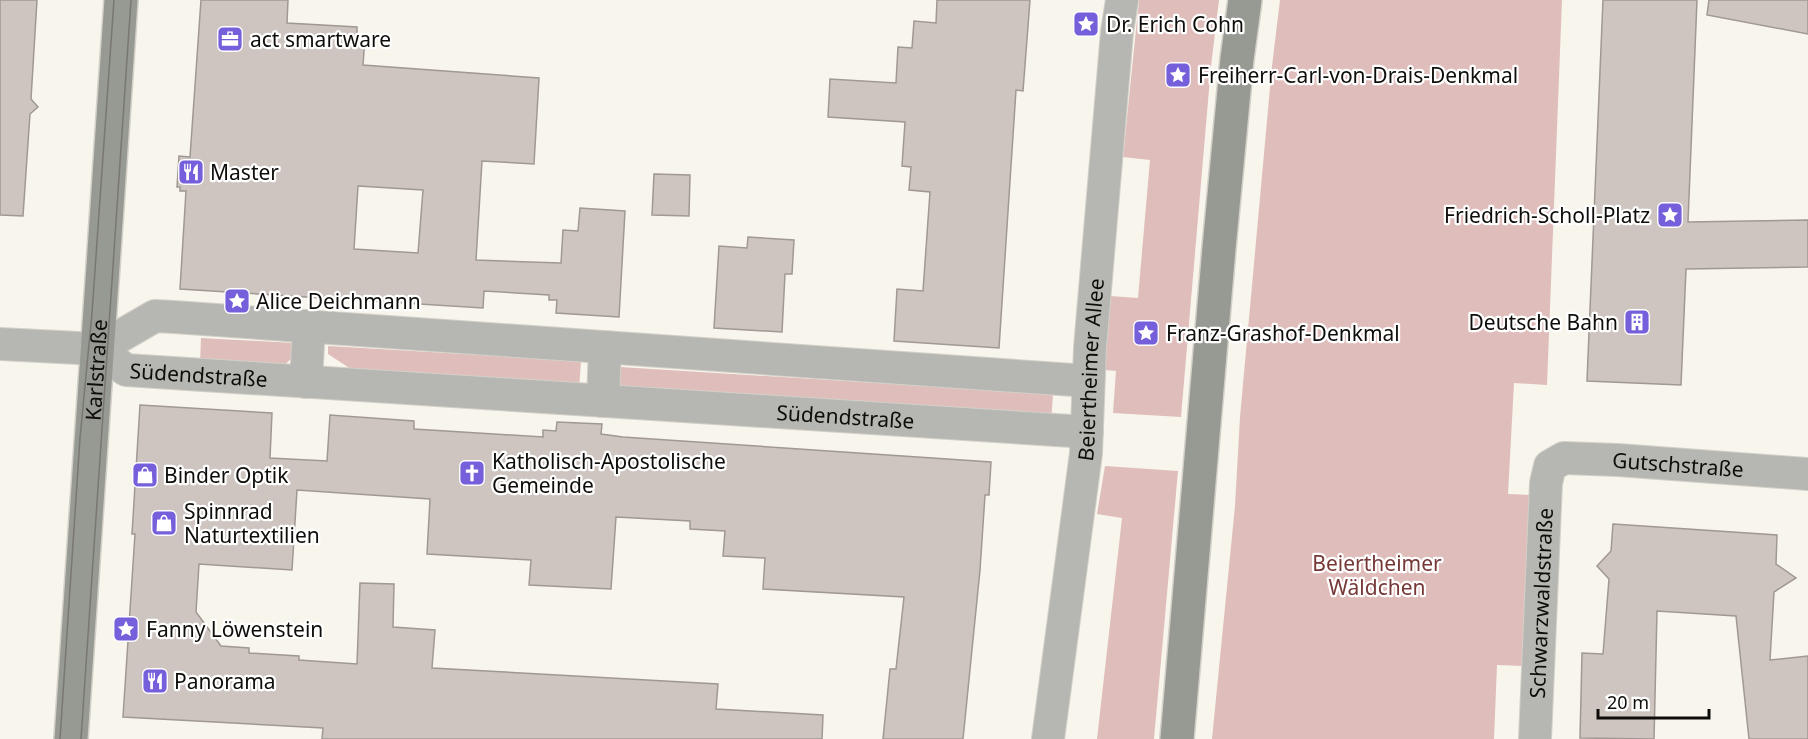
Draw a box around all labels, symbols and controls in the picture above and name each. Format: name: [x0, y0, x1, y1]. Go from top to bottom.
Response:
place icon: Dr. Erich Cohn: [1071, 9, 1101, 39]
place label: Dr. Erich Cohn: [1106, 10, 1244, 38]
office icon: act smartware: [215, 24, 245, 54]
place label: act smartware: [250, 25, 391, 53]
place icon: Freiherr-Carl-von-Drais-Denkmal: [1163, 60, 1193, 90]
place label: Freiherr-Carl-von-Drais-Denkmal: [1198, 61, 1518, 89]
restaurant icon: Master: [176, 157, 206, 187]
place label: Master: [210, 158, 279, 186]
place icon: Friedrich-Scholl-Platz: [1655, 200, 1685, 230]
place label: Friedrich-Scholl-Platz: [1444, 201, 1650, 229]
street label: Beiertheimer Allee: [1071, 277, 1110, 463]
place icon: Alice Deichmann: [222, 286, 252, 316]
place label: Alice Deichmann: [256, 287, 421, 315]
building icon: Deutsche Bahn: [1622, 307, 1652, 337]
place label: Deutsche Bahn: [1468, 308, 1618, 336]
street label: Karlstraße: [79, 318, 113, 422]
place icon: Franz-Grashof-Denkmal: [1131, 318, 1161, 348]
place label: Franz-Grashof-Denkmal: [1166, 319, 1400, 347]
street label: Südendstraße: [129, 356, 268, 393]
street label: Südendstraße: [776, 398, 915, 435]
street label: Gutschstraße: [1611, 446, 1745, 483]
place label: Katholisch-Apostolische Gemeinde: [492, 447, 726, 499]
church icon: Katholisch-Apostolische Gemeinde: [457, 458, 487, 488]
shop icon: Binder Optik: [130, 460, 160, 490]
place label: Binder Optik: [164, 461, 289, 489]
place label: Spinnrad Naturtextilien: [184, 497, 320, 549]
street label: Schwarzwaldstraße: [1523, 507, 1559, 699]
shop icon: Spinnrad Naturtextilien: [149, 508, 179, 538]
park label: Beiertheimer Wäldchen: [1312, 549, 1442, 601]
place icon: Fanny Löwenstein: [111, 614, 141, 644]
place label: Fanny Löwenstein: [146, 615, 323, 643]
restaurant icon: Panorama: [140, 666, 170, 696]
place label: Panorama: [174, 667, 276, 695]
scale bar: [1598, 682, 1709, 720]
text: 20 m: [1607, 690, 1649, 714]

